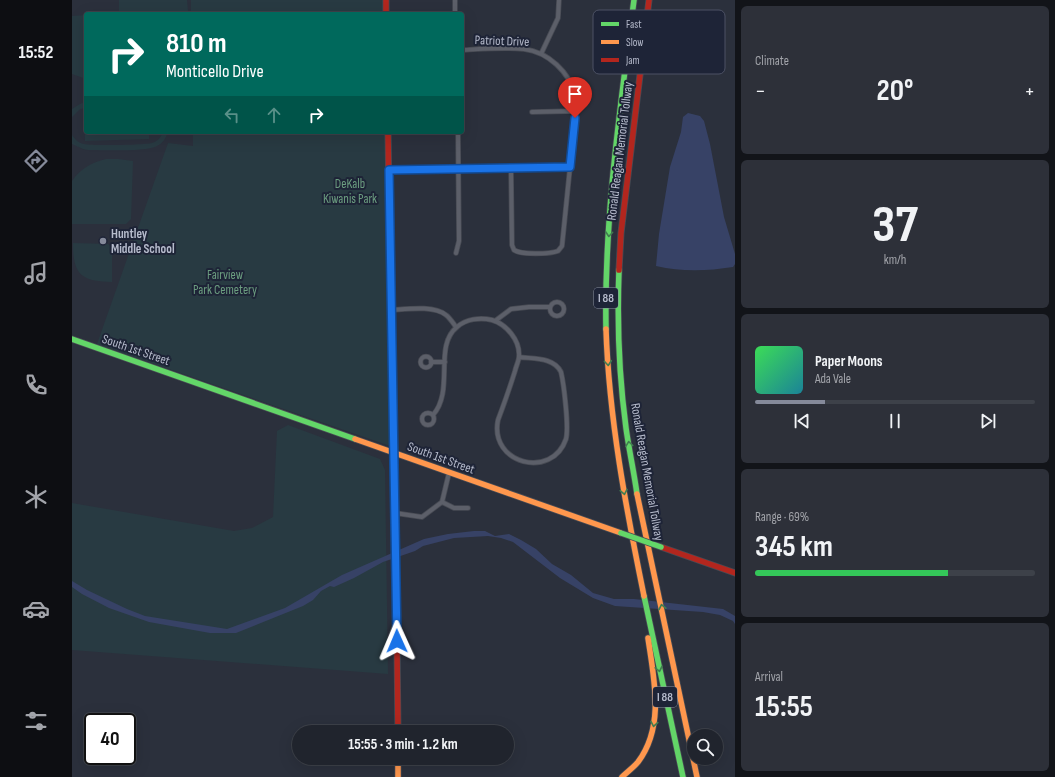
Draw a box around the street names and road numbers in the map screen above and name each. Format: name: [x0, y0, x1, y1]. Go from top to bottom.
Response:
street label: Patriot Drive: [474, 32, 530, 50]
street label: Ronald Reagan Memorial Tollway: [604, 81, 636, 221]
road number: I 88: [594, 288, 618, 308]
street label: South 1st Street: [100, 331, 172, 369]
street label: Ronald Reagan Memorial Tollway: [627, 402, 667, 542]
street label: South 1st Street: [405, 438, 477, 478]
road number: I 88: [653, 687, 677, 707]

